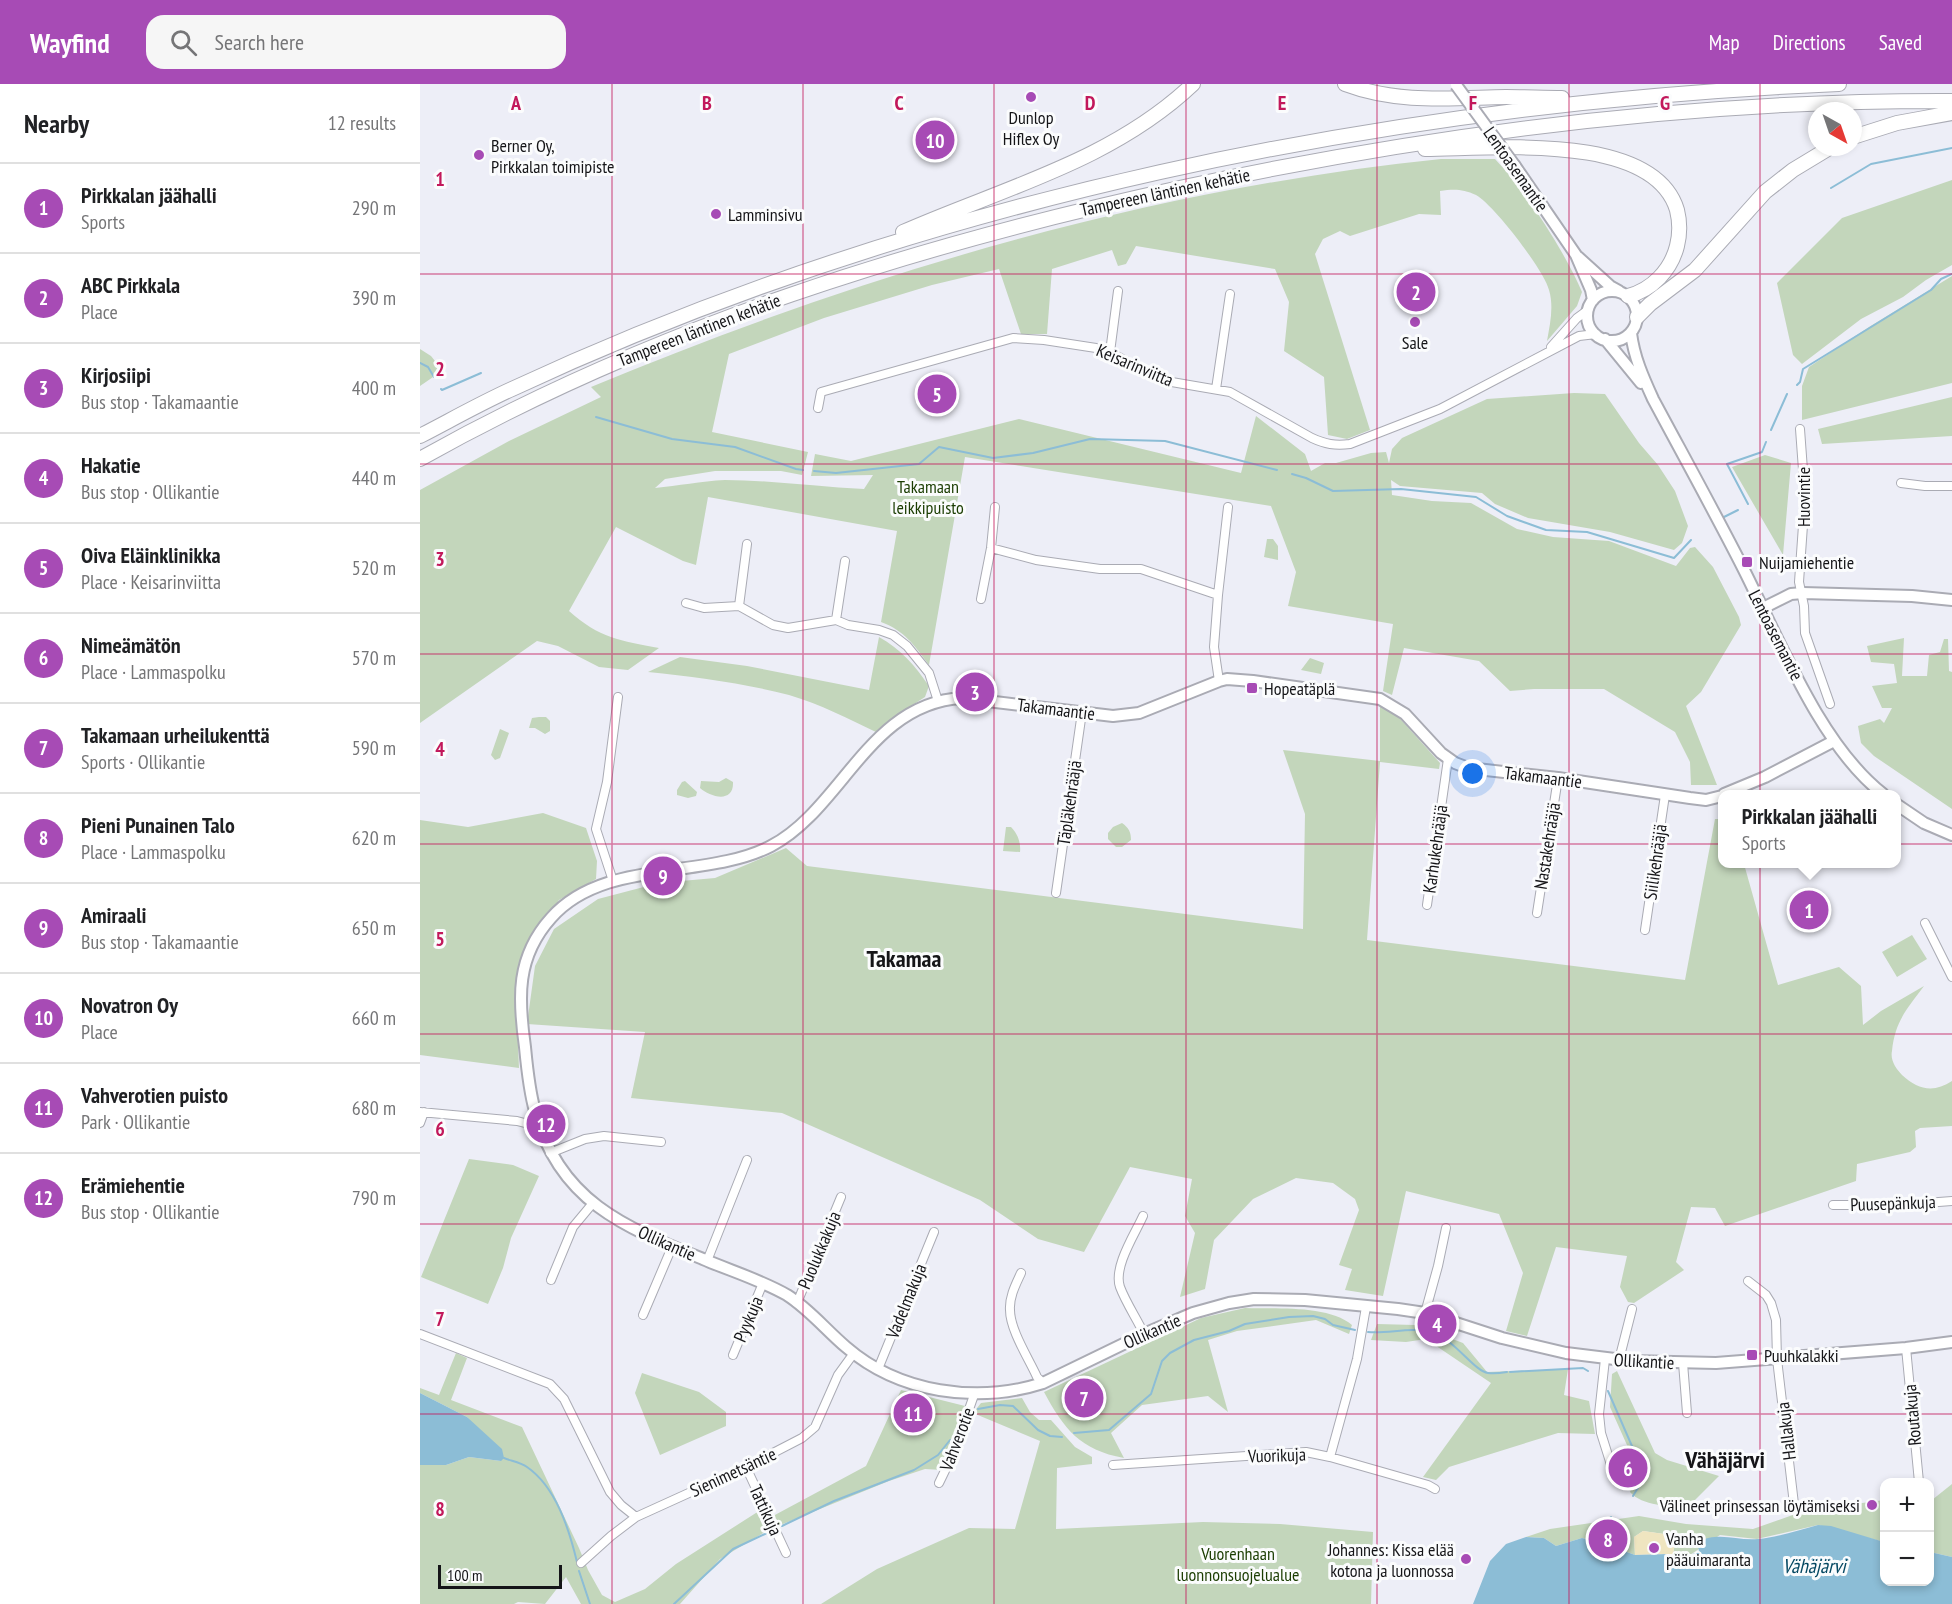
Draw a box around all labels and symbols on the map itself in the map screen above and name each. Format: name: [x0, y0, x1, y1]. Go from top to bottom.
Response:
text: A: [510, 90, 522, 116]
text: B: [702, 90, 712, 116]
text: C: [894, 90, 904, 116]
marker: Dunlop Hiflex Oy: [1024, 90, 1038, 104]
text: D: [1085, 90, 1096, 116]
text: E: [1278, 90, 1286, 116]
text: F: [1469, 90, 1477, 116]
text: G: [1660, 90, 1670, 116]
north arrow: [1808, 102, 1862, 156]
place label: Dunlop Hiflex Oy: [1003, 106, 1059, 150]
pin: 10: [916, 118, 954, 162]
street label: Lentoasemantie: [1478, 122, 1554, 216]
place label: Berner Oy, Pirkkalan toimipiste: [491, 134, 614, 178]
marker: Berner Oy, Pirkkalan toimipiste: [472, 148, 486, 162]
street label: Tampereen läntinen kehätie: [1078, 163, 1252, 221]
text: 1: [435, 166, 445, 192]
place label: Lamminsivu: [728, 203, 802, 226]
marker: Lamminsivu: [709, 207, 723, 221]
pin: 2: [1396, 270, 1436, 314]
street label: Tampereen läntinen kehätie: [614, 288, 784, 372]
marker: Sale: [1408, 315, 1422, 329]
place label: Sale: [1402, 331, 1428, 354]
street label: Keisarinviitta: [1093, 339, 1177, 391]
text: 2: [435, 356, 445, 382]
pin: 5: [918, 372, 956, 416]
street label: Huovintie: [1792, 467, 1815, 527]
park label: Takamaan leikkipuisto: [892, 475, 964, 519]
text: 3: [435, 546, 445, 572]
place label: Nuijamiehentie: [1759, 551, 1854, 574]
marker: Nuijamiehentie: [1740, 555, 1754, 569]
street label: Lentoasemantie: [1743, 586, 1809, 684]
pin: 3: [956, 670, 994, 714]
place label: Hopeatäplä: [1264, 677, 1335, 700]
marker: Hopeatäplä: [1245, 681, 1259, 695]
street label: Takamaantie: [1016, 693, 1096, 725]
text: 4: [435, 736, 445, 762]
street label: Täpläkehrääjä: [1052, 759, 1086, 847]
your location: [1458, 759, 1487, 788]
street label: Takamaantie: [1503, 761, 1583, 793]
street label: Nastakehrääjä: [1529, 801, 1565, 891]
street label: Karhukehrääjä: [1417, 803, 1453, 895]
street label: Siilikehrääjä: [1638, 823, 1672, 901]
pin: 9: [644, 854, 682, 898]
pin: 1: [1790, 888, 1828, 932]
text: 5: [435, 926, 445, 952]
district label: Takamaa: [867, 943, 941, 974]
pin: 12: [526, 1102, 566, 1146]
text: 6: [435, 1116, 445, 1142]
street label: Puusepänkuja: [1850, 1190, 1936, 1216]
street label: Puolukkakuja: [792, 1208, 846, 1292]
street label: Ollikantie: [635, 1220, 699, 1266]
street label: Vadelmakuja: [880, 1260, 931, 1343]
street label: Pyykuja: [728, 1293, 768, 1345]
pin: 4: [1418, 1302, 1456, 1346]
text: 7: [435, 1306, 445, 1332]
street label: Ollikantie: [1120, 1308, 1184, 1354]
place label: Puuhkalakki: [1764, 1344, 1839, 1367]
street label: Ollikantie: [1613, 1348, 1675, 1374]
marker: Puuhkalakki: [1745, 1348, 1759, 1362]
pin: 7: [1064, 1376, 1104, 1420]
street label: Routakuja: [1898, 1383, 1926, 1447]
pin: 11: [894, 1390, 932, 1436]
street label: Hallakuja: [1771, 1401, 1801, 1461]
street label: Vahverotie: [934, 1404, 980, 1475]
street label: Sienimetsäntie: [686, 1442, 780, 1502]
street label: Vuorikuja: [1247, 1442, 1306, 1468]
district label: Vähäjärvi: [1684, 1444, 1765, 1475]
pin: 6: [1608, 1446, 1648, 1490]
street label: Tattikuja: [744, 1481, 788, 1539]
place label: Välineet prinsessan löytämiseksi: [1659, 1494, 1860, 1517]
text: 8: [435, 1496, 445, 1522]
marker: Välineet prinsessan löytämiseksi: [1865, 1498, 1879, 1512]
pin: 8: [1588, 1516, 1628, 1562]
place label: Vanha pääuimaranta: [1665, 1527, 1751, 1571]
place label: Johannes: Kissa elää kotona ja luonnossa: [1327, 1538, 1454, 1582]
marker: Vanha pääuimaranta: [1647, 1541, 1661, 1555]
park label: Vuorenhaan luonnonsuojelualue: [1177, 1542, 1299, 1586]
marker: Johannes: Kissa elää kotona ja luonnossa: [1459, 1552, 1473, 1566]
water label: Vähäjärvi: [1782, 1553, 1848, 1579]
scale bar: [438, 1562, 562, 1590]

